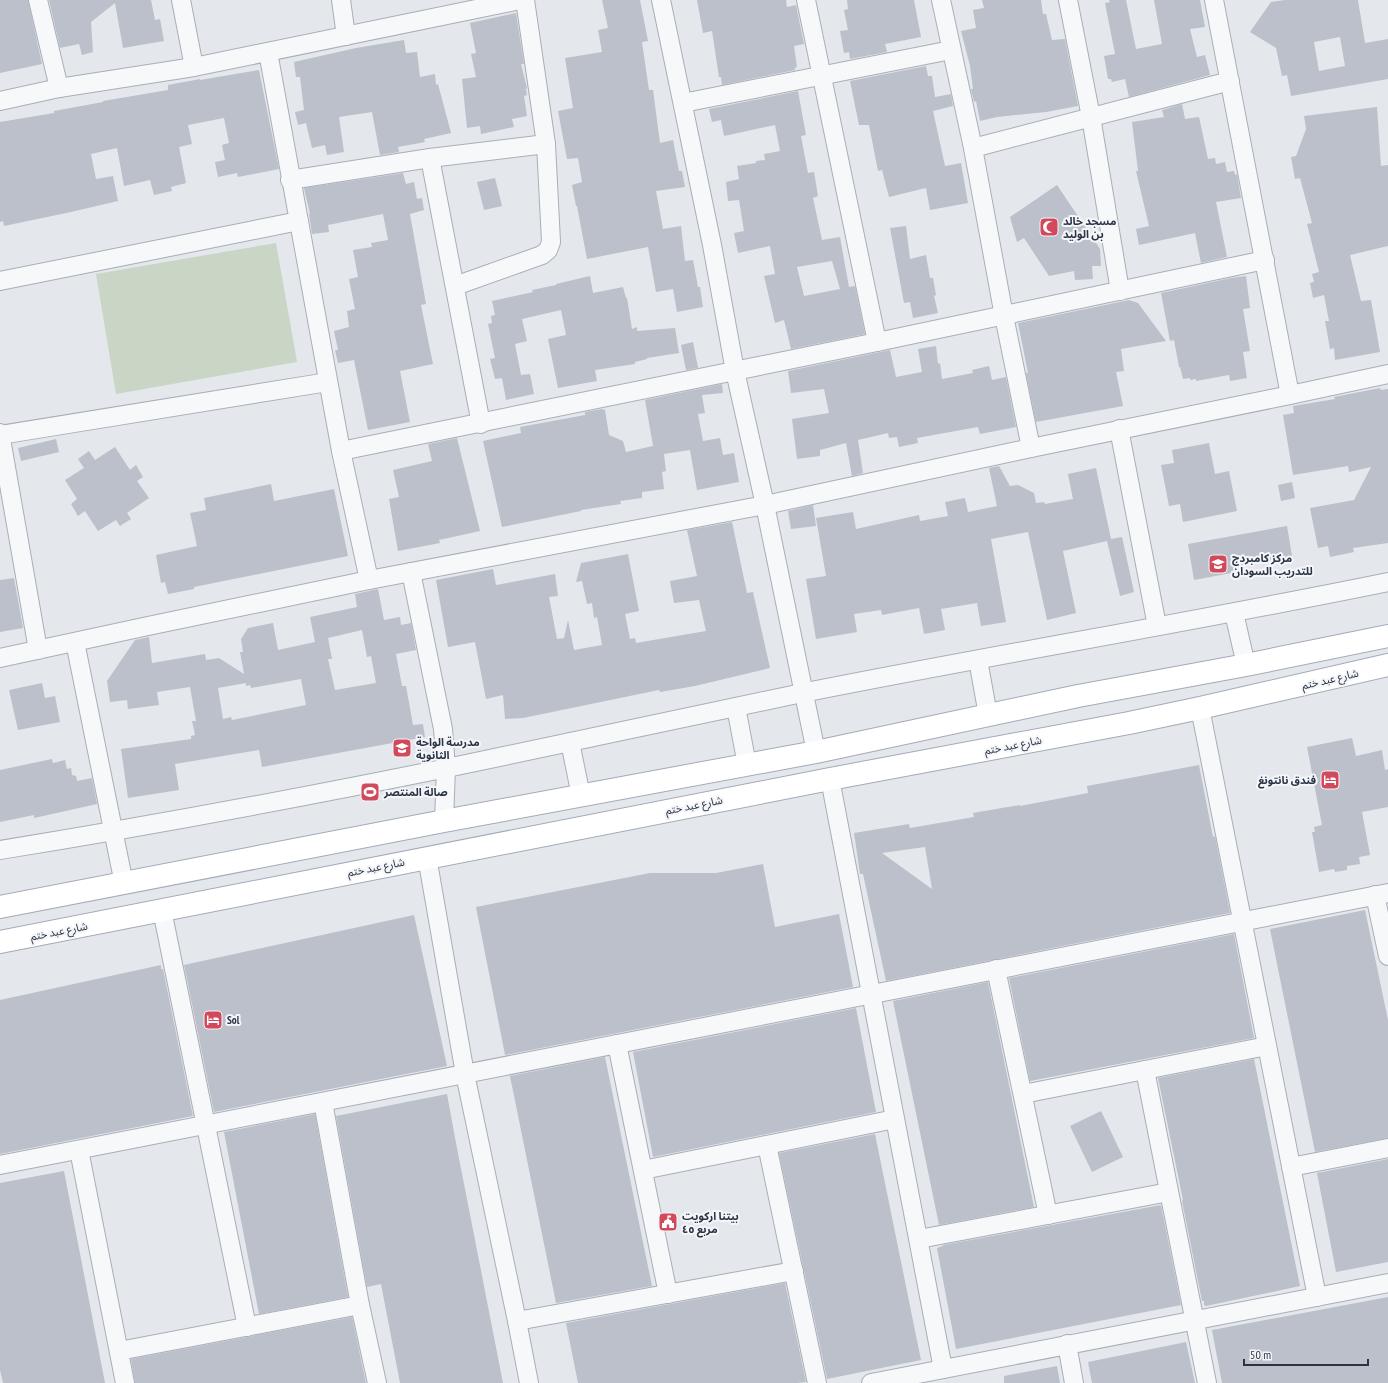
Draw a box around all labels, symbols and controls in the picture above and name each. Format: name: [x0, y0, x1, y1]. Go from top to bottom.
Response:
place label: مسجد خالد بن الوليد: [1063, 214, 1116, 241]
mosque icon: مسجد خالد بن الوليد: [1038, 216, 1060, 238]
place label: مركز كامبردج للتدريب السودان: [1232, 551, 1313, 578]
school or university icon: مركز كامبردج للتدريب السودان: [1207, 553, 1229, 575]
street label: شارع عبد ختم: [1300, 666, 1361, 694]
street label: شارع عبد ختم: [983, 733, 1044, 759]
place label: مدرسة الواحة الثانوية: [416, 735, 480, 762]
school or university icon: مدرسة الواحة الثانوية: [391, 737, 413, 759]
hotel icon: فندق نانتونغ: [1319, 769, 1341, 791]
place label: فندق نانتونغ: [1258, 773, 1316, 789]
sports icon: صالة المنتصر: [359, 781, 381, 803]
place label: صالة المنتصر: [383, 785, 448, 799]
street label: شارع عبد ختم: [664, 793, 725, 819]
street label: شارع عبد ختم: [346, 855, 407, 881]
street label: شارع عبد ختم: [29, 919, 90, 945]
hotel icon: Sol: [202, 1009, 224, 1031]
place label: Sol: [227, 1013, 240, 1027]
place label: بيتنا اركويت مربع ٤٥: [682, 1209, 739, 1238]
public building icon: بيتنا اركويت مربع ٤٥: [657, 1211, 679, 1233]
scale bar: [1244, 1341, 1368, 1367]
text: 50 m: [1250, 1347, 1271, 1362]

